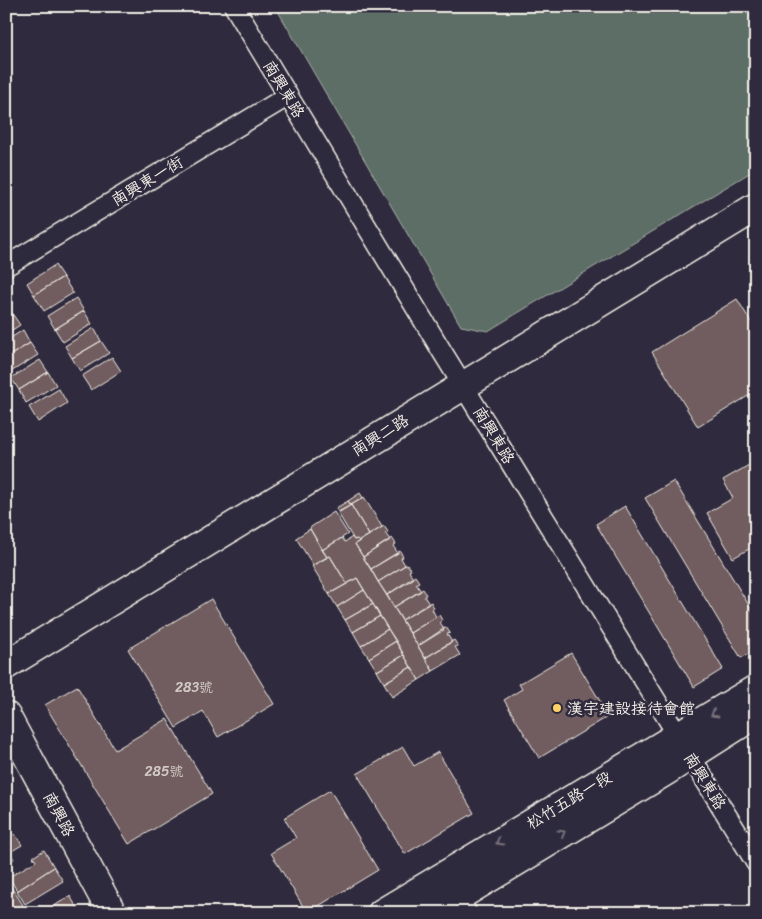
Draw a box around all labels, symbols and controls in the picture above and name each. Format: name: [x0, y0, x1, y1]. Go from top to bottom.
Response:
street label: 南興東路: [255, 54, 313, 124]
street label: 南興東一街: [105, 148, 189, 214]
street label: 南興東路: [465, 400, 523, 470]
street label: 南興二路: [345, 406, 415, 464]
house number: 283號: [175, 675, 213, 700]
place label: 漢宇建設接待會館: [567, 694, 695, 723]
marker: 漢宇建設接待會館: [551, 702, 563, 714]
one-way arrow: [710, 707, 719, 717]
street label: 南興東路: [676, 746, 734, 816]
house number: 285號: [144, 759, 184, 784]
street label: 松竹五路一段: [520, 763, 618, 837]
street label: 南興路: [35, 786, 83, 842]
one-way arrow: [557, 830, 566, 840]
one-way arrow: [496, 836, 505, 845]

